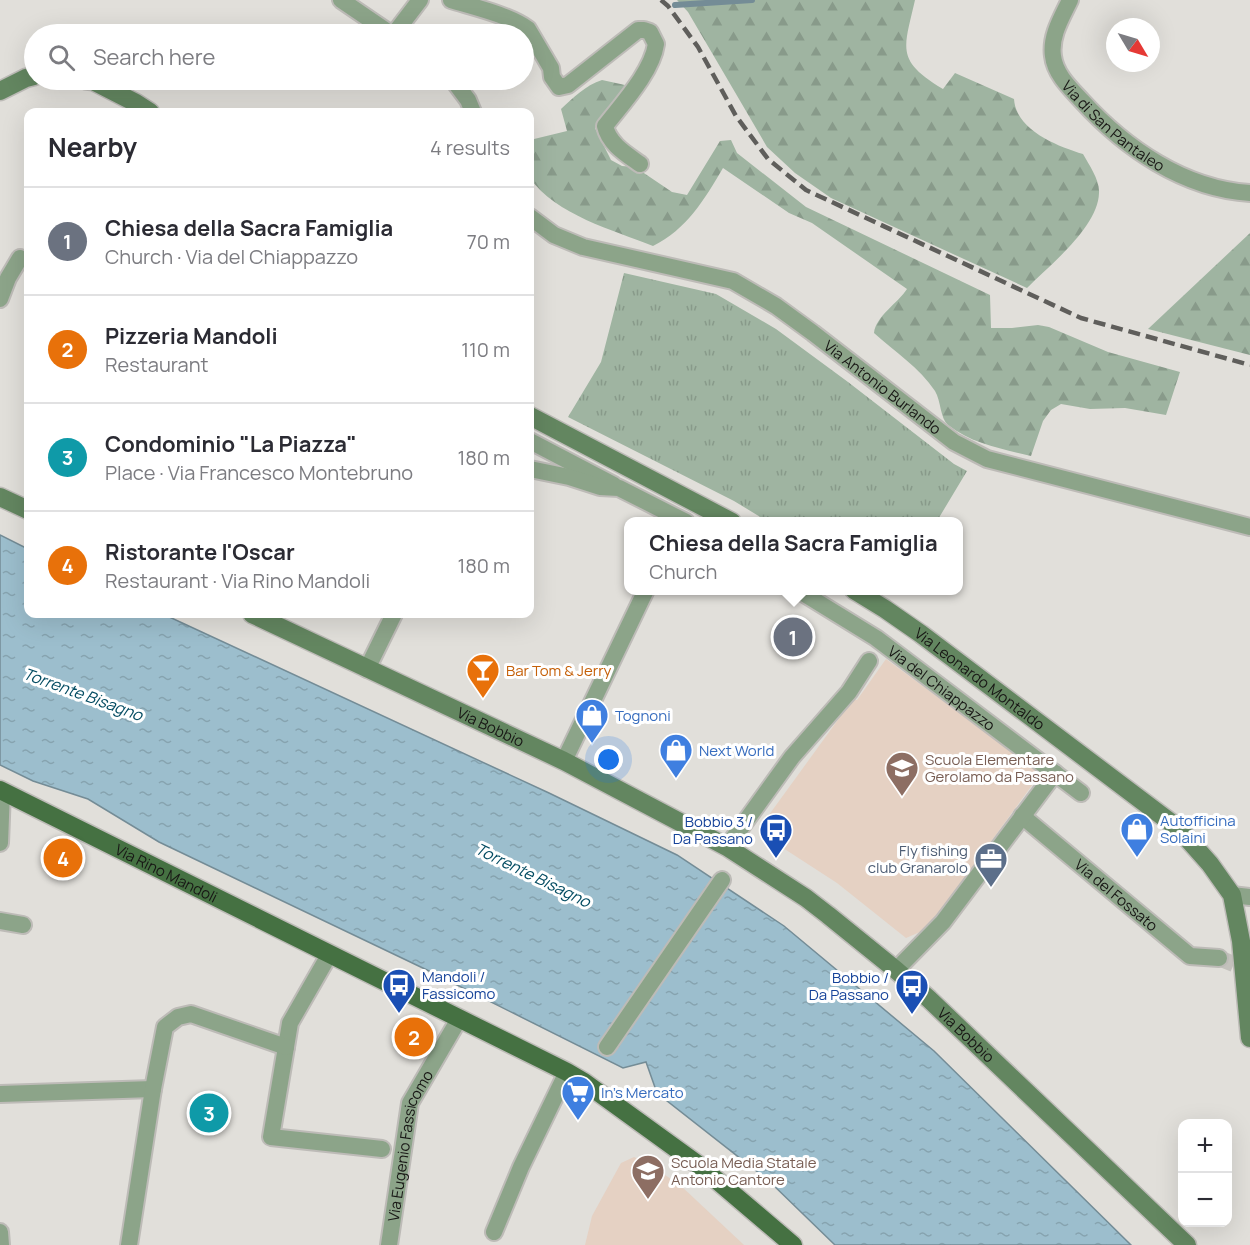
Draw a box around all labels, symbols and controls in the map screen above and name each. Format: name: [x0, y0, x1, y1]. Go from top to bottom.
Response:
north arrow: [1106, 18, 1160, 72]
search box: [24, 24, 534, 90]
icon: search: [45, 41, 78, 74]
text: Search here: [93, 42, 215, 72]
street label: Via di San Pantaleo: [1057, 76, 1169, 176]
text: Nearby: [48, 129, 137, 165]
text: 4 results: [430, 134, 510, 161]
text: Chiesa della Sacra Famiglia: [105, 213, 393, 243]
text: 1: [63, 228, 72, 255]
text: 70 m: [467, 228, 510, 255]
text: Church · Via del Chiappazzo: [105, 243, 358, 270]
text: Pizzeria Mandoli: [105, 321, 278, 351]
street label: Via Antonio Burlando: [820, 335, 946, 439]
text: 2: [62, 336, 73, 363]
text: 110 m: [461, 336, 510, 363]
text: Restaurant: [105, 351, 209, 378]
text: Condominio "La Piazza": [105, 429, 357, 459]
text: 3: [62, 444, 73, 471]
text: 180 m: [457, 444, 510, 471]
text: Place · Via Francesco Montebruno: [105, 459, 413, 486]
popup: [624, 517, 963, 595]
text: Chiesa della Sacra Famiglia: [649, 528, 938, 558]
text: Ristorante l'Oscar: [105, 537, 295, 567]
text: 4: [61, 552, 74, 579]
text: 180 m: [457, 552, 510, 579]
text: Church: [649, 558, 717, 585]
text: Restaurant · Via Rino Mandoli: [105, 567, 370, 594]
pin: 1: [774, 614, 812, 660]
street label: Via Leonardo Montaldo: [911, 622, 1050, 735]
street label: Via del Chiappazzo: [884, 640, 1000, 735]
bar icon: Bar Tom & Jerry: [465, 652, 501, 699]
place label: Bar Tom & Jerry: [506, 660, 611, 681]
water label: Torrente Bisagno: [20, 662, 147, 726]
shop icon: Tognoni: [574, 697, 610, 744]
street label: Via Bobbio: [454, 702, 528, 751]
place label: Tognoni: [615, 705, 671, 726]
shop icon: Next World: [658, 732, 694, 779]
place label: Next World: [699, 740, 774, 761]
your location: [594, 745, 623, 774]
place label: Scuola Elementare Gerolamo da Passano: [925, 749, 1074, 787]
school or university icon: Scuola Elementare Gerolamo da Passano: [884, 750, 920, 797]
place label: Autofficina Solaini: [1160, 810, 1235, 848]
place label: Bobbio 3 / Da Passano: [673, 811, 753, 849]
shop icon: Autofficina Solaini: [1119, 811, 1155, 858]
bus stop icon: Bobbio 3 / Da Passano: [758, 812, 794, 859]
pin: 4: [44, 836, 82, 880]
street label: Via Rino Mandoli: [112, 838, 221, 907]
water label: Torrente Bisagno: [472, 838, 596, 913]
place label: Fly fishing club Granarolo: [868, 840, 968, 878]
office icon: Fly fishing club Granarolo: [973, 841, 1009, 888]
street label: Via del Fossato: [1070, 854, 1163, 936]
place label: Mandoli / Fassicomo: [422, 966, 495, 1004]
bus stop icon: Mandoli / Fassicomo: [381, 967, 417, 1014]
place label: Bobbio / Da Passano: [809, 967, 889, 1005]
bus stop icon: Bobbio / Da Passano: [894, 968, 930, 1015]
street label: Via Bobbio: [933, 1002, 1000, 1067]
pin: 2: [394, 1014, 434, 1060]
street label: Via Eugenio Fassicomo: [382, 1066, 438, 1223]
supermarket icon: In's Mercato: [560, 1074, 596, 1121]
place label: In's Mercato: [601, 1082, 684, 1103]
pin: 3: [190, 1090, 228, 1136]
map controls: [1178, 1119, 1232, 1227]
button: +: [1178, 1119, 1232, 1173]
place label: Scuola Media Statale Antonio Cantore: [671, 1152, 817, 1190]
school or university icon: Scuola Media Statale Antonio Cantore: [630, 1153, 666, 1200]
button: −: [1178, 1173, 1232, 1227]

